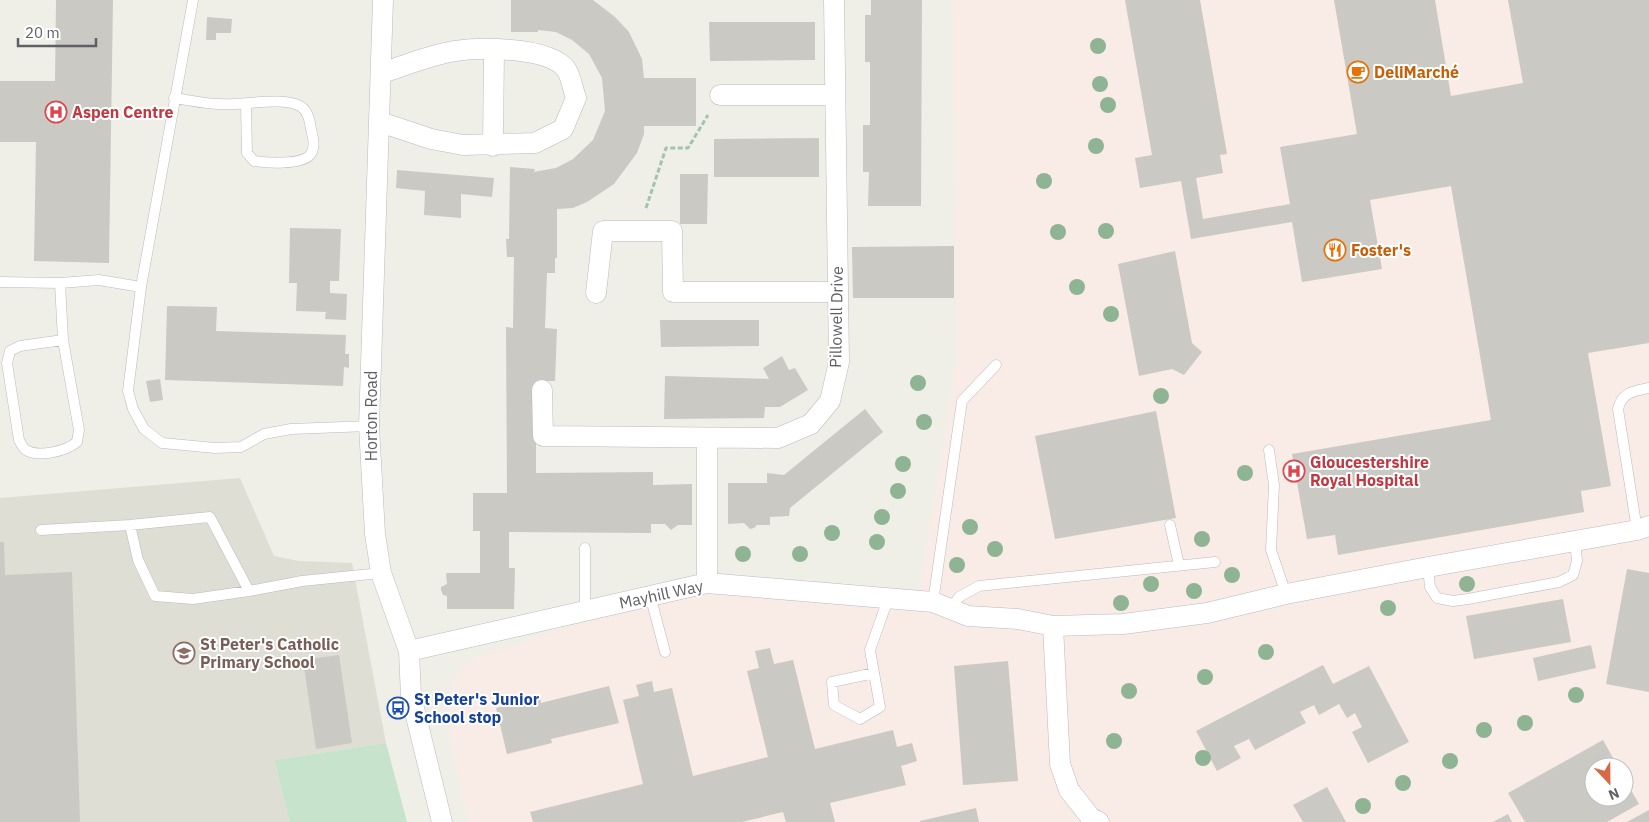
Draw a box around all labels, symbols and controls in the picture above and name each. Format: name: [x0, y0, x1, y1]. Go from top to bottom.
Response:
scale bar: [18, 15, 95, 47]
text: 20 m: [25, 23, 60, 42]
cafe icon: DeliMarché: [1346, 60, 1370, 84]
place label: DeliMarché: [1374, 62, 1459, 82]
hospital icon: Aspen Centre: [44, 100, 68, 124]
place label: Aspen Centre: [72, 102, 174, 122]
restaurant icon: Foster's: [1323, 238, 1347, 262]
place label: Foster's: [1351, 240, 1411, 260]
street label: Pillowell Drive: [825, 266, 847, 368]
street label: Horton Road: [361, 371, 381, 461]
place label: Gloucestershire Royal Hospital: [1310, 452, 1429, 490]
hospital icon: Gloucestershire Royal Hospital: [1282, 459, 1306, 483]
street label: Mayhill Way: [617, 575, 705, 613]
place label: St Peter's Catholic Primary School: [200, 634, 339, 672]
school or university icon: St Peter's Catholic Primary School: [172, 641, 196, 665]
place label: St Peter's Junior School stop: [414, 689, 540, 727]
bus stop icon: St Peter's Junior School stop: [386, 696, 410, 720]
north arrow: [1584, 757, 1634, 807]
text: N: [1606, 784, 1622, 804]

